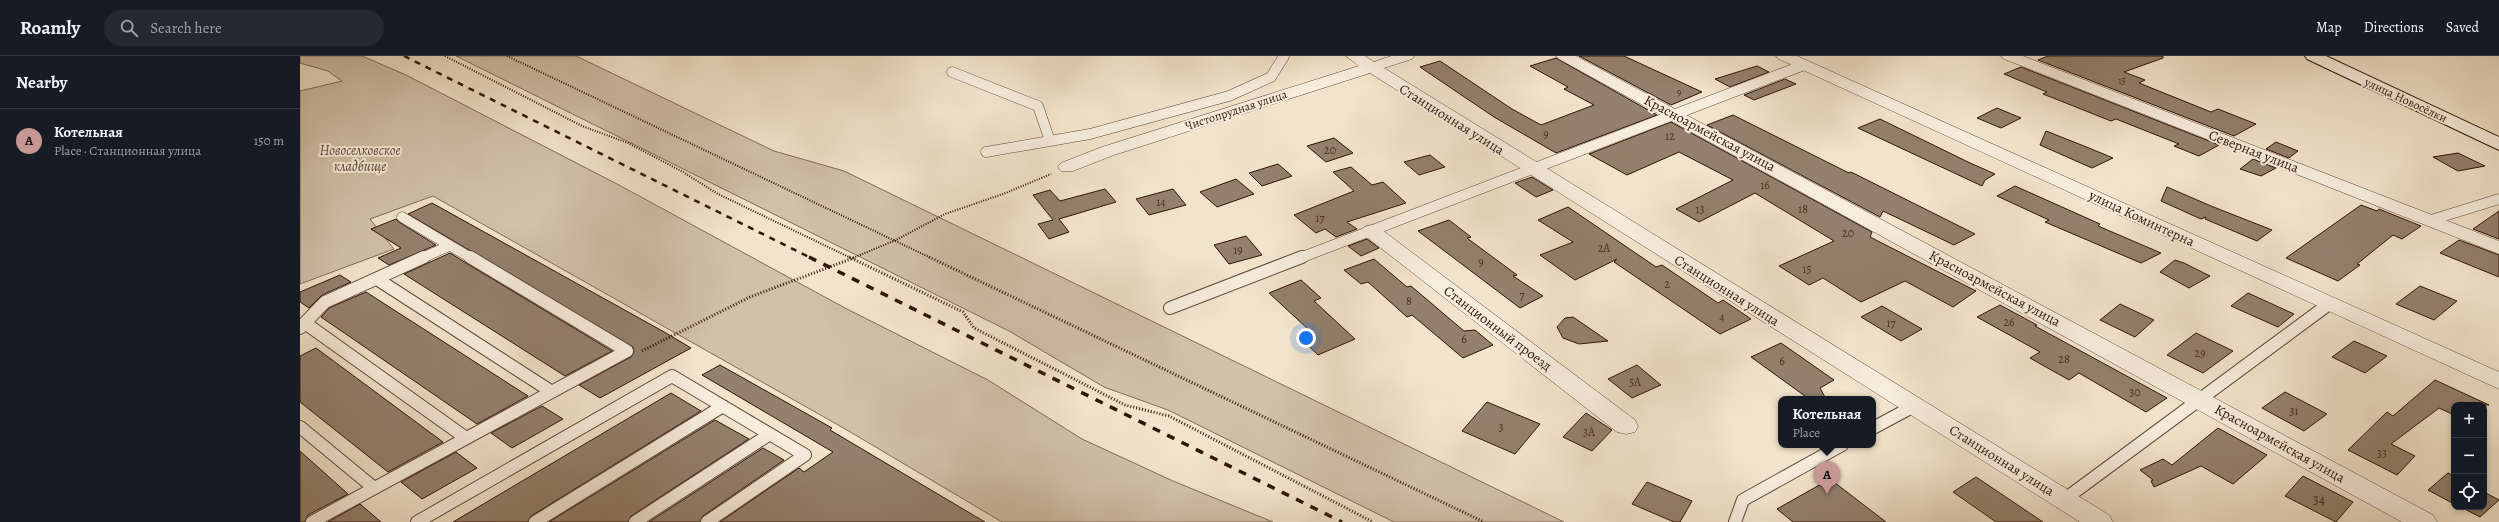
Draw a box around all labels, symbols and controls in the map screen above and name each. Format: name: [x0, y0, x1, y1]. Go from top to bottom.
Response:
search box: [104, 10, 384, 46]
text: Roamly: [20, 15, 80, 41]
icon: search: [118, 17, 140, 39]
text: Search here: [150, 18, 222, 38]
text: Map: [2316, 18, 2342, 37]
text: Directions: [2364, 18, 2424, 37]
text: Saved: [2446, 18, 2479, 37]
text: Nearby: [16, 71, 67, 94]
street label: улица Новосёлки: [2361, 73, 2450, 126]
house number: 15: [2118, 74, 2126, 87]
street label: Станционная улица: [1396, 79, 1508, 160]
house number: 9: [1677, 85, 1682, 98]
street label: Чистопрудная улица: [1183, 86, 1289, 134]
street label: Красноармейская улица: [1641, 91, 1779, 176]
text: Котельная: [54, 122, 123, 142]
house number: 9: [1543, 126, 1549, 142]
street label: Северная улица: [2206, 126, 2302, 178]
house number: 12: [1665, 128, 1675, 144]
text: A: [25, 132, 33, 149]
text: 150 m: [254, 132, 284, 149]
park label: Новоселковское кладбище: [320, 141, 401, 176]
text: Place · Станционная улица: [54, 142, 201, 159]
house number: 20: [1324, 142, 1336, 158]
house number: 16: [1760, 177, 1770, 193]
street label: улица Коминтерна: [2085, 185, 2198, 251]
house number: 14: [1156, 194, 1166, 210]
house number: 13: [1695, 201, 1705, 217]
house number: 18: [1798, 201, 1808, 217]
house number: 17: [1315, 210, 1326, 226]
house number: 20: [1842, 225, 1854, 241]
house number: 2А: [1598, 240, 1611, 256]
house number: 19: [1233, 242, 1243, 258]
street label: Красноармейская улица: [1926, 246, 2064, 331]
street label: Станционная улица: [1671, 250, 1783, 331]
house number: 9: [1478, 254, 1484, 270]
house number: 15: [1802, 261, 1812, 277]
house number: 2: [1664, 276, 1670, 292]
street label: Станционный проезд: [1440, 281, 1556, 375]
house number: 7: [1519, 287, 1525, 303]
house number: 8: [1406, 293, 1412, 309]
house number: 4: [1719, 309, 1725, 325]
house number: 26: [2003, 314, 2015, 330]
house number: 17: [1886, 315, 1897, 331]
your location: [1296, 328, 1316, 348]
house number: 6: [1461, 331, 1467, 347]
house number: 29: [2194, 345, 2206, 361]
house number: 28: [2058, 351, 2070, 367]
house number: 6: [1779, 353, 1785, 369]
house number: 5А: [1629, 374, 1642, 390]
house number: 30: [2129, 384, 2141, 400]
popup: [1778, 396, 1876, 448]
street label: Красноармейская улица: [2211, 400, 2349, 487]
map controls: [2451, 402, 2487, 510]
button: +: [2451, 402, 2487, 438]
house number: 31: [2289, 403, 2299, 419]
text: Котельная: [1793, 404, 1861, 424]
house number: 3: [1499, 419, 1504, 435]
street label: Станционная улица: [1946, 420, 2058, 501]
house number: 3А: [1583, 424, 1596, 440]
text: Place: [1793, 424, 1820, 441]
button: −: [2451, 438, 2487, 474]
house number: 33: [2377, 445, 2387, 461]
pin: A: [1814, 461, 1840, 494]
button: locate: [2451, 474, 2487, 510]
house number: 34: [2313, 490, 2325, 509]

